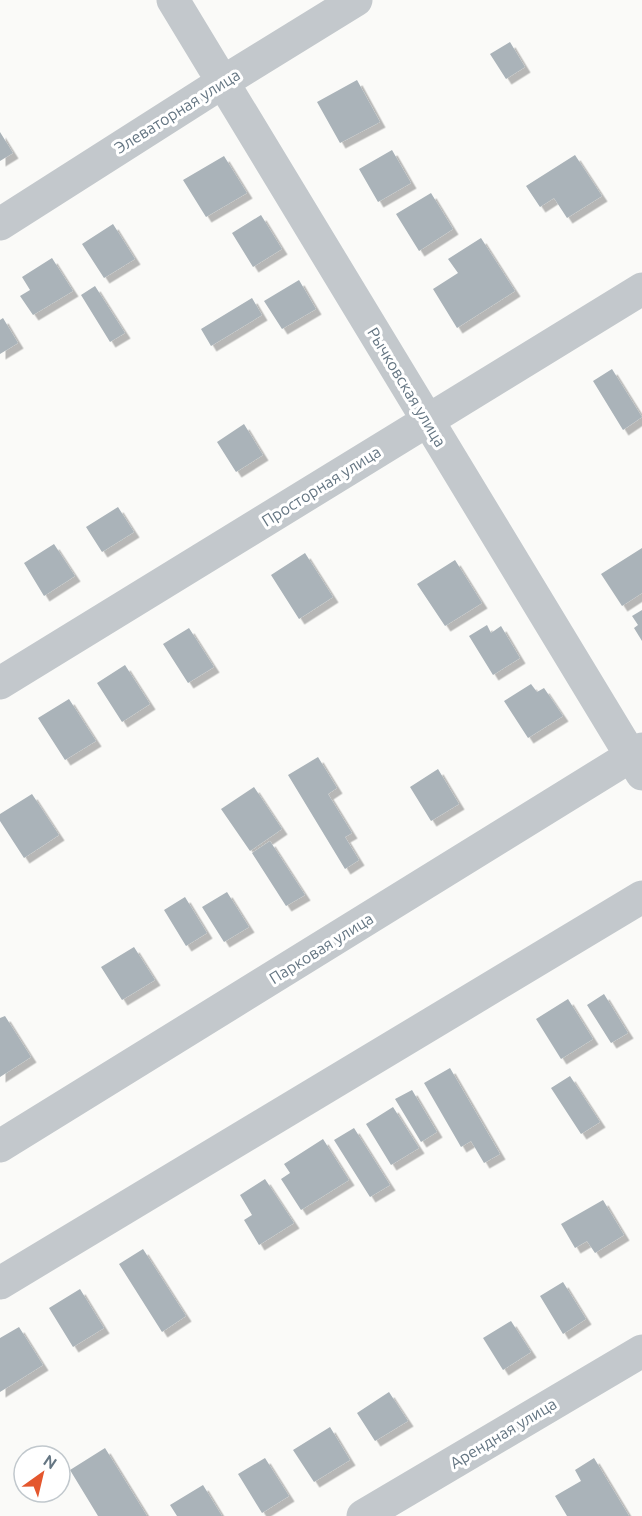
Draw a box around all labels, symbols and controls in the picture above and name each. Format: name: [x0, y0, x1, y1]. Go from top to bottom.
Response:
street label: Элеваторная улица: [111, 65, 243, 157]
street label: Рычковская улица: [364, 324, 450, 450]
street label: Просторная улица: [258, 442, 384, 530]
street label: Парковая улица: [266, 909, 376, 987]
street label: Арендная улица: [447, 1394, 559, 1472]
north arrow: [12, 1444, 72, 1504]
text: N: [40, 1451, 60, 1472]

